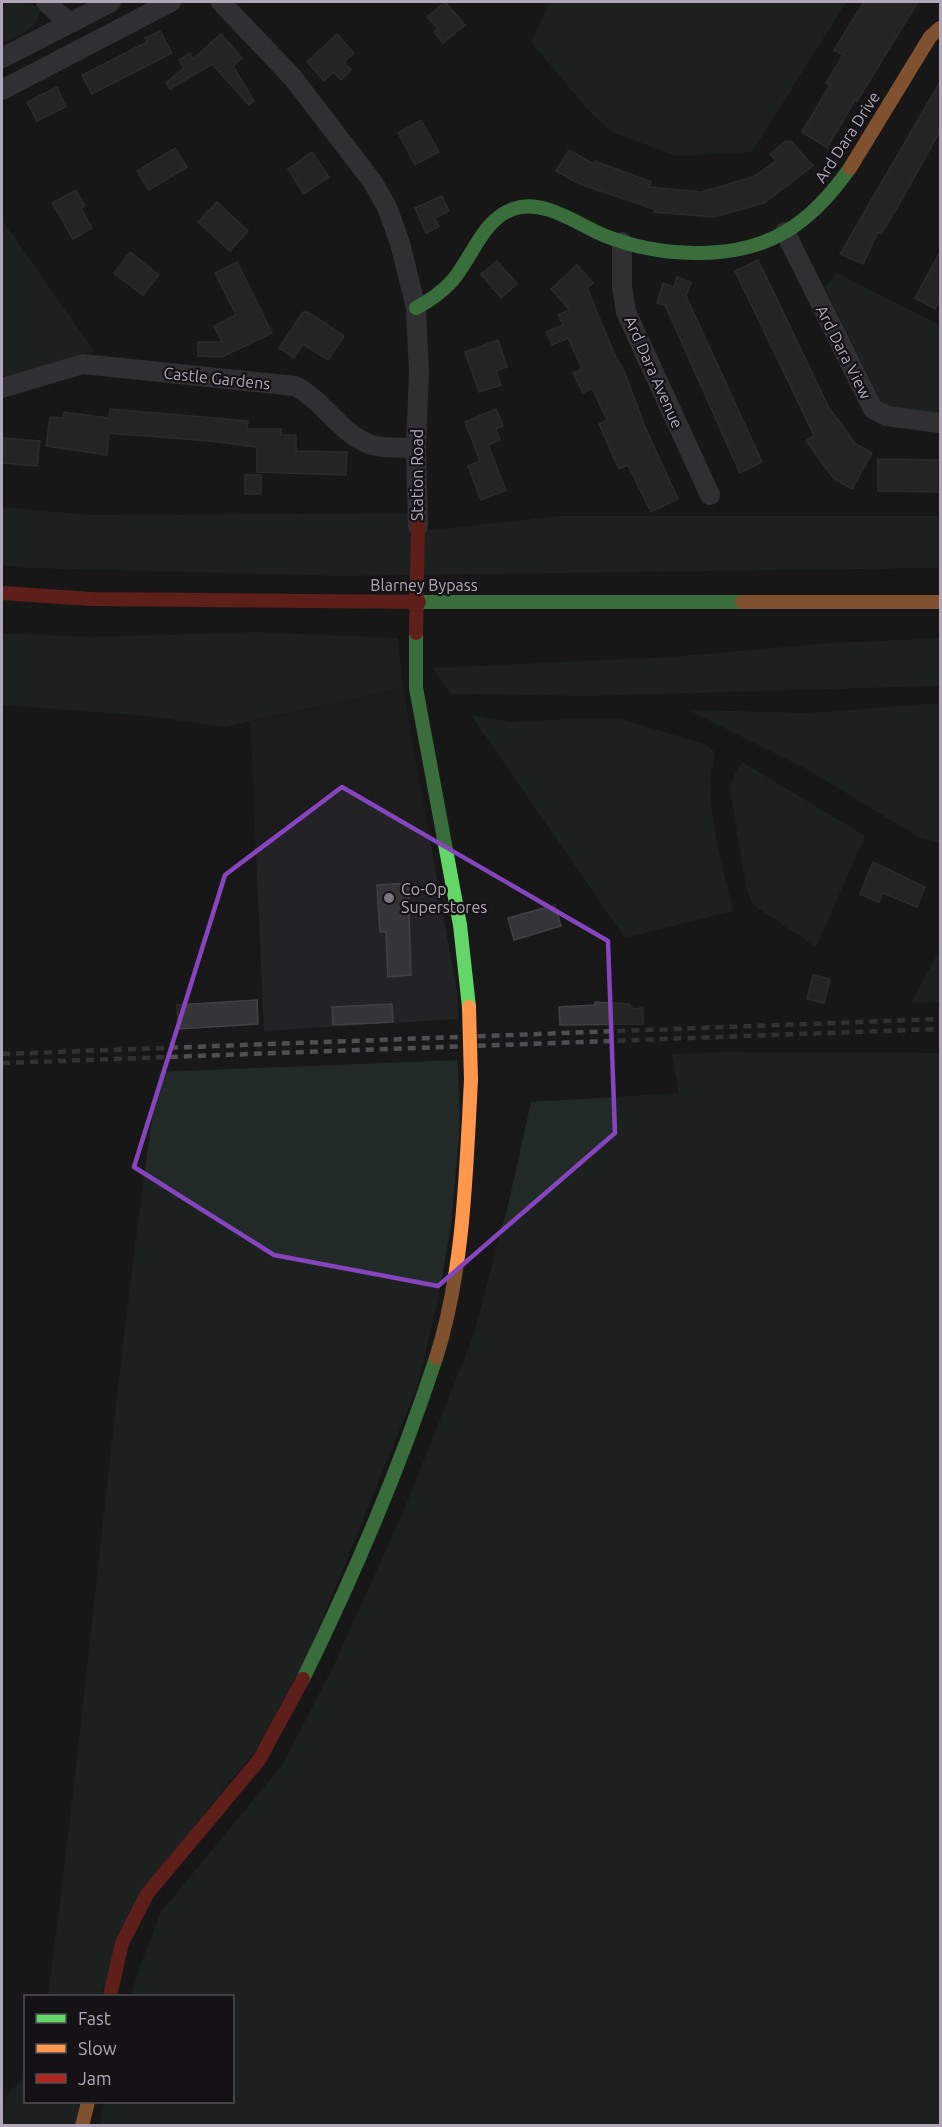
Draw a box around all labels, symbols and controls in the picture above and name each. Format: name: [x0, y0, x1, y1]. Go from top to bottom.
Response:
street label: Ard Dara Drive: [811, 88, 883, 186]
street label: Ard Dara View: [813, 302, 876, 402]
street label: Ard Dara Avenue: [621, 313, 687, 431]
street label: Castle Gardens: [163, 363, 271, 393]
street label: Station Road: [408, 429, 426, 521]
street label: Blarney Bypass: [370, 576, 478, 594]
place label: Co-Op Superstores: [401, 880, 487, 916]
marker: Co-Op Superstores: [382, 891, 396, 905]
legend: [24, 1995, 234, 2103]
text: Fast: [78, 2008, 111, 2028]
text: Slow: [78, 2038, 117, 2058]
text: Jam: [78, 2068, 112, 2088]

